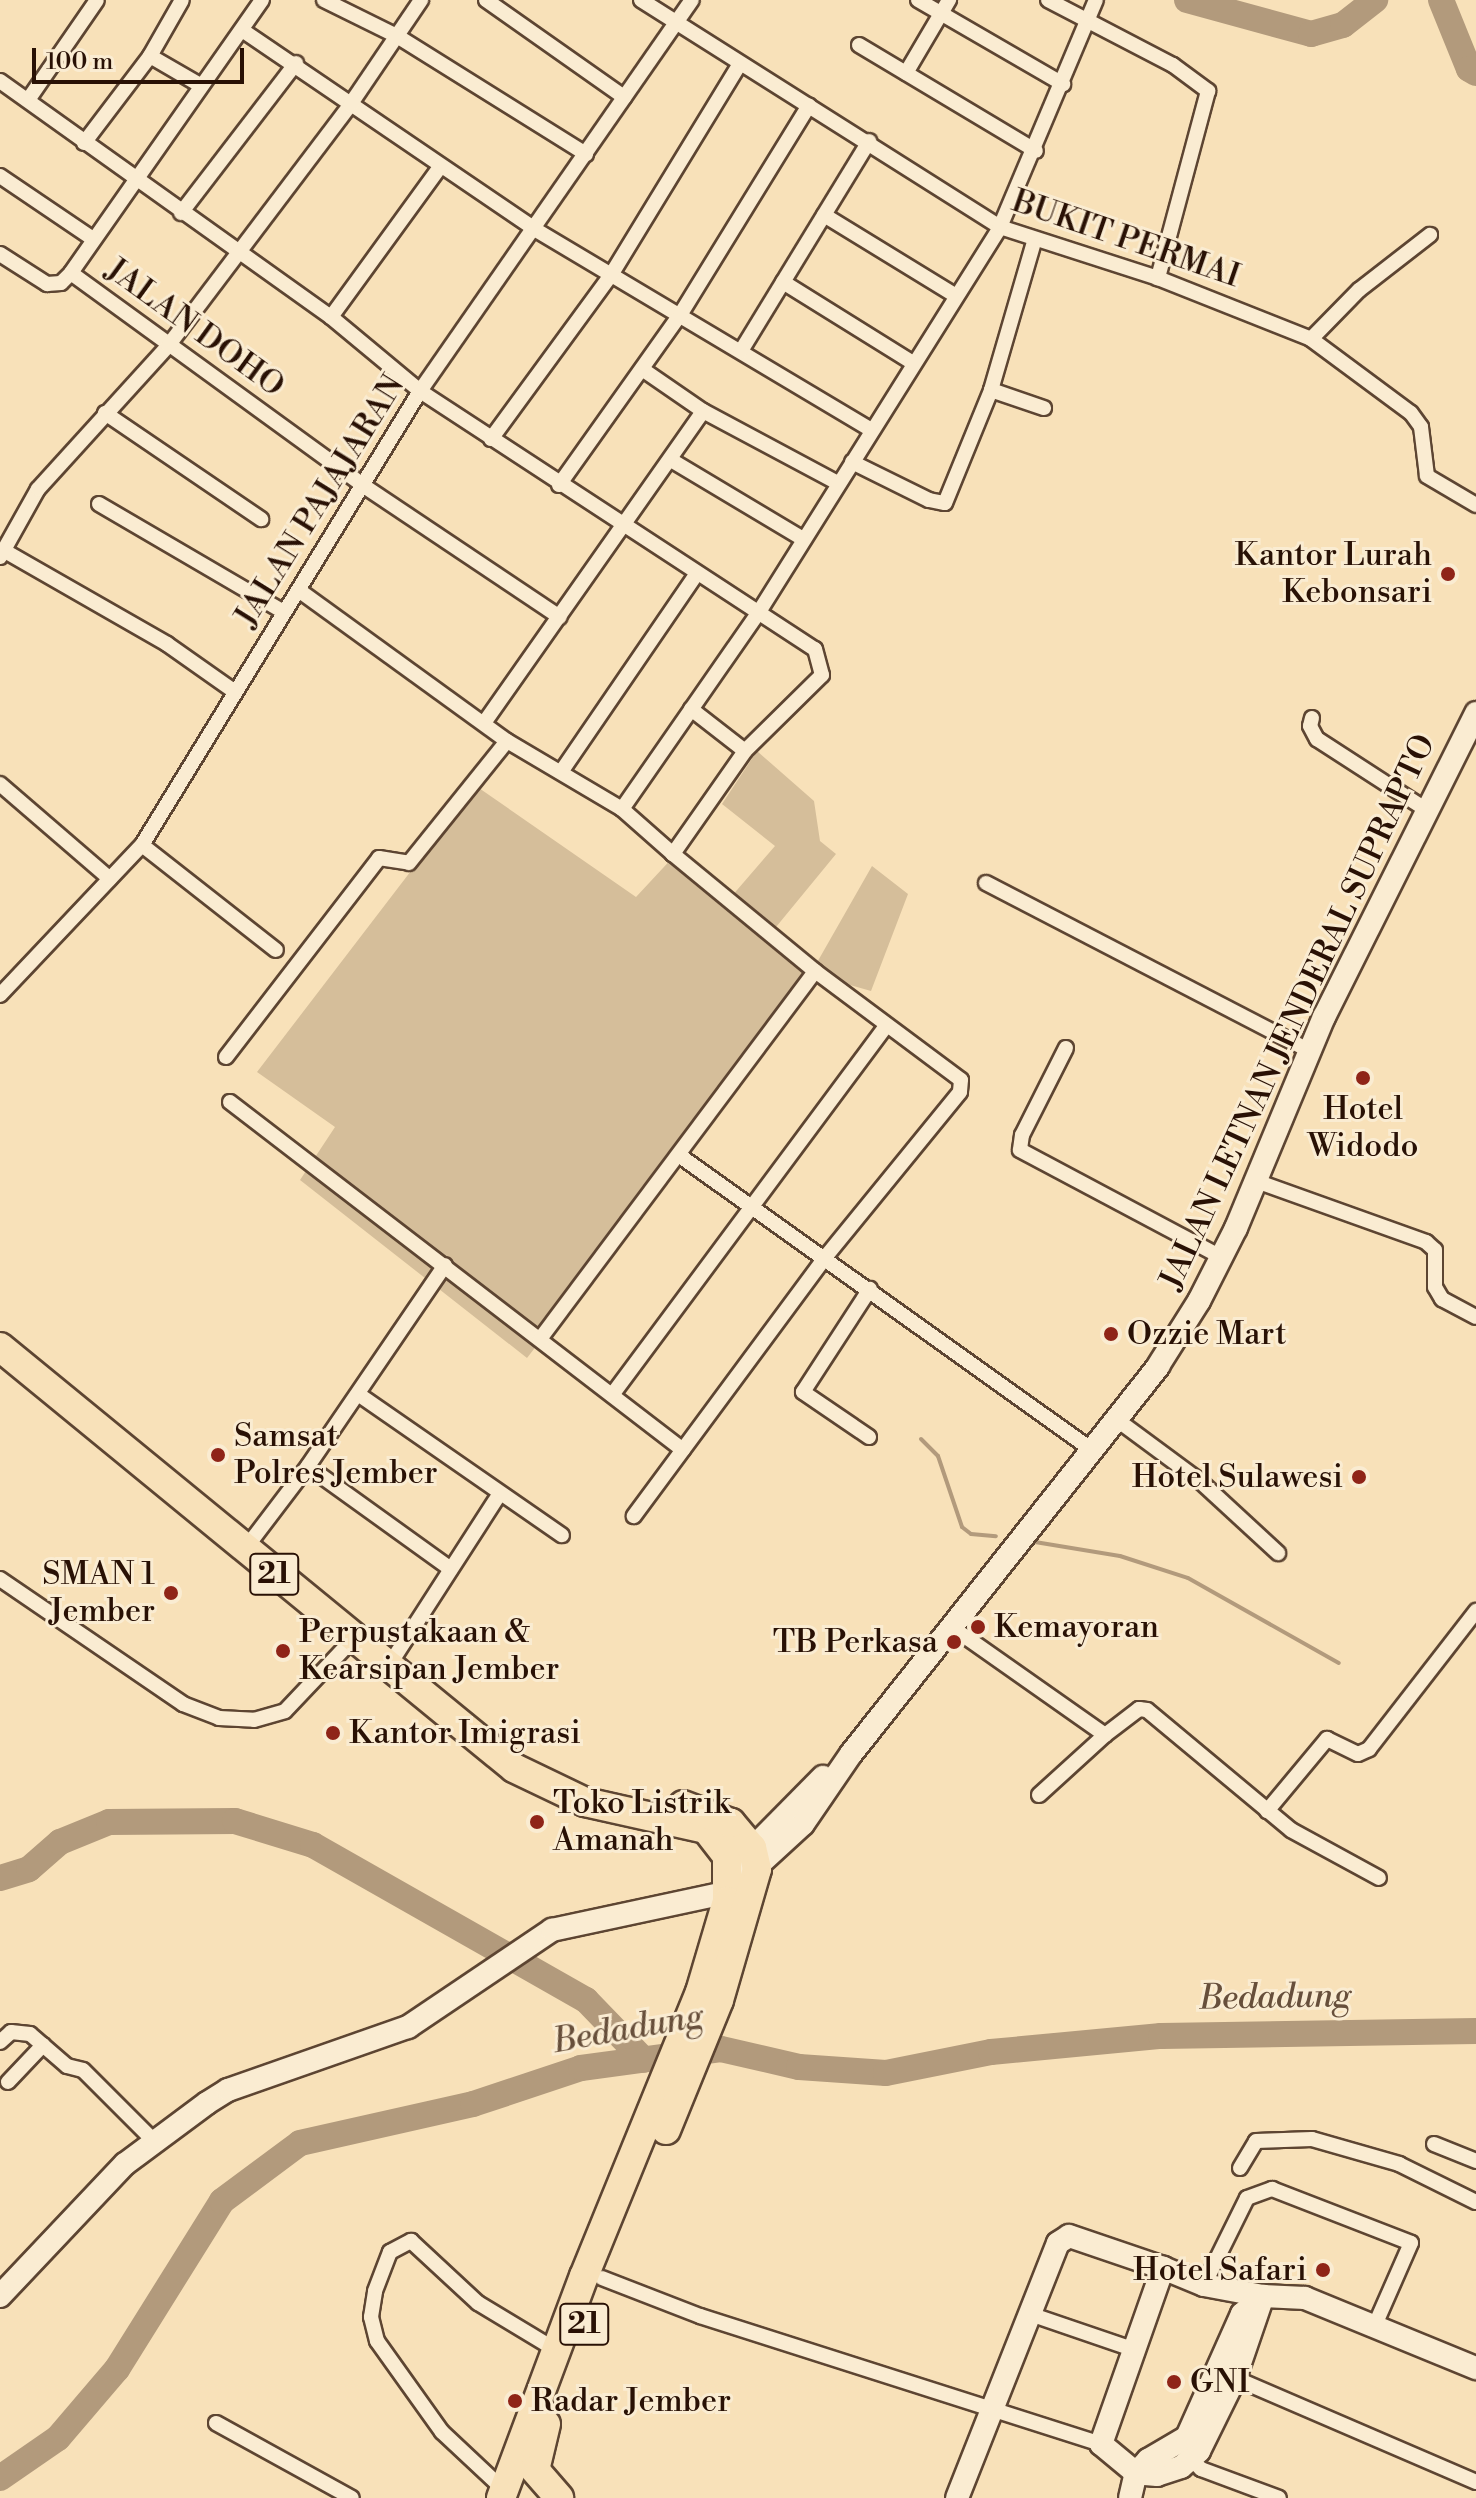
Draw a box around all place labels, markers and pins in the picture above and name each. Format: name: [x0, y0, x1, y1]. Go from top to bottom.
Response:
place label: Kantor Lurah Kebonsari: [1234, 537, 1432, 612]
marker: Kantor Lurah Kebonsari: [1439, 565, 1457, 583]
marker: Hotel Widodo: [1354, 1069, 1372, 1087]
place label: Hotel Widodo: [1308, 1091, 1418, 1166]
place label: Ozzie Mart: [1127, 1315, 1287, 1353]
marker: Ozzie Mart: [1102, 1325, 1120, 1343]
place label: Samsat Polres Jember: [234, 1418, 438, 1493]
marker: Samsat Polres Jember: [209, 1446, 227, 1464]
place label: Hotel Sulawesi: [1132, 1458, 1343, 1496]
marker: Hotel Sulawesi: [1350, 1468, 1368, 1486]
place label: SMAN 1 Jember: [42, 1556, 155, 1631]
marker: SMAN 1 Jember: [162, 1584, 180, 1602]
place label: Kemayoran: [994, 1608, 1159, 1646]
place label: Perpustakaan & Kearsipan Jember: [299, 1614, 559, 1689]
marker: Kemayoran: [969, 1618, 987, 1636]
place label: TB Perkasa: [773, 1623, 938, 1661]
marker: TB Perkasa: [945, 1633, 963, 1651]
marker: Perpustakaan & Kearsipan Jember: [274, 1642, 292, 1660]
place label: Kantor Imigrasi: [349, 1714, 581, 1752]
marker: Kantor Imigrasi: [324, 1724, 342, 1742]
place label: Toko Listrik Amanah: [553, 1785, 731, 1860]
marker: Toko Listrik Amanah: [528, 1813, 546, 1831]
place label: Hotel Safari: [1133, 2251, 1307, 2289]
marker: Hotel Safari: [1314, 2261, 1332, 2279]
place label: GNI: [1190, 2363, 1250, 2401]
marker: GNI: [1165, 2373, 1183, 2391]
place label: Radar Jember: [531, 2382, 731, 2420]
marker: Radar Jember: [506, 2392, 524, 2410]

